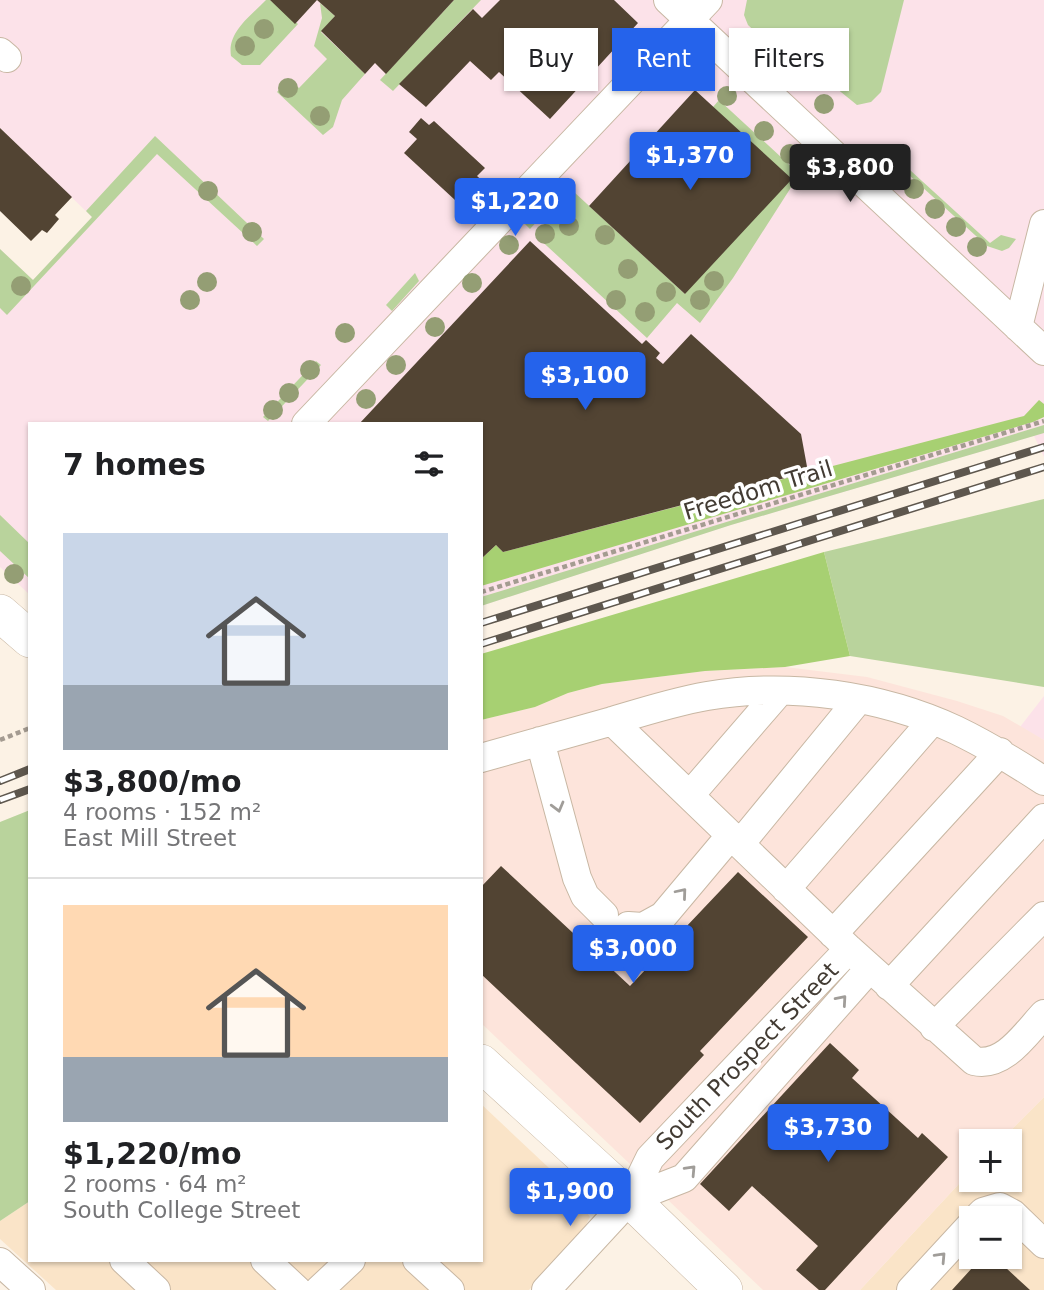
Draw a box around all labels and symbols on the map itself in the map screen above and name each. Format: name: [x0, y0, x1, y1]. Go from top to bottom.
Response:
pin: $1,370: [633, 132, 747, 192]
pin: $3,800: [793, 144, 907, 204]
pin: $1,220: [458, 178, 572, 238]
pin: $3,100: [528, 352, 642, 412]
street label: Freedom Trail: [680, 455, 836, 525]
one-way arrow: [550, 801, 564, 813]
one-way arrow: [674, 888, 686, 901]
pin: $3,000: [576, 926, 690, 985]
street label: South Prospect Street: [651, 957, 843, 1155]
one-way arrow: [833, 995, 846, 1008]
pin: $3,730: [771, 1104, 885, 1164]
one-way arrow: [682, 1165, 695, 1178]
pin: $1,900: [513, 1168, 627, 1228]
one-way arrow: [933, 1252, 946, 1265]

